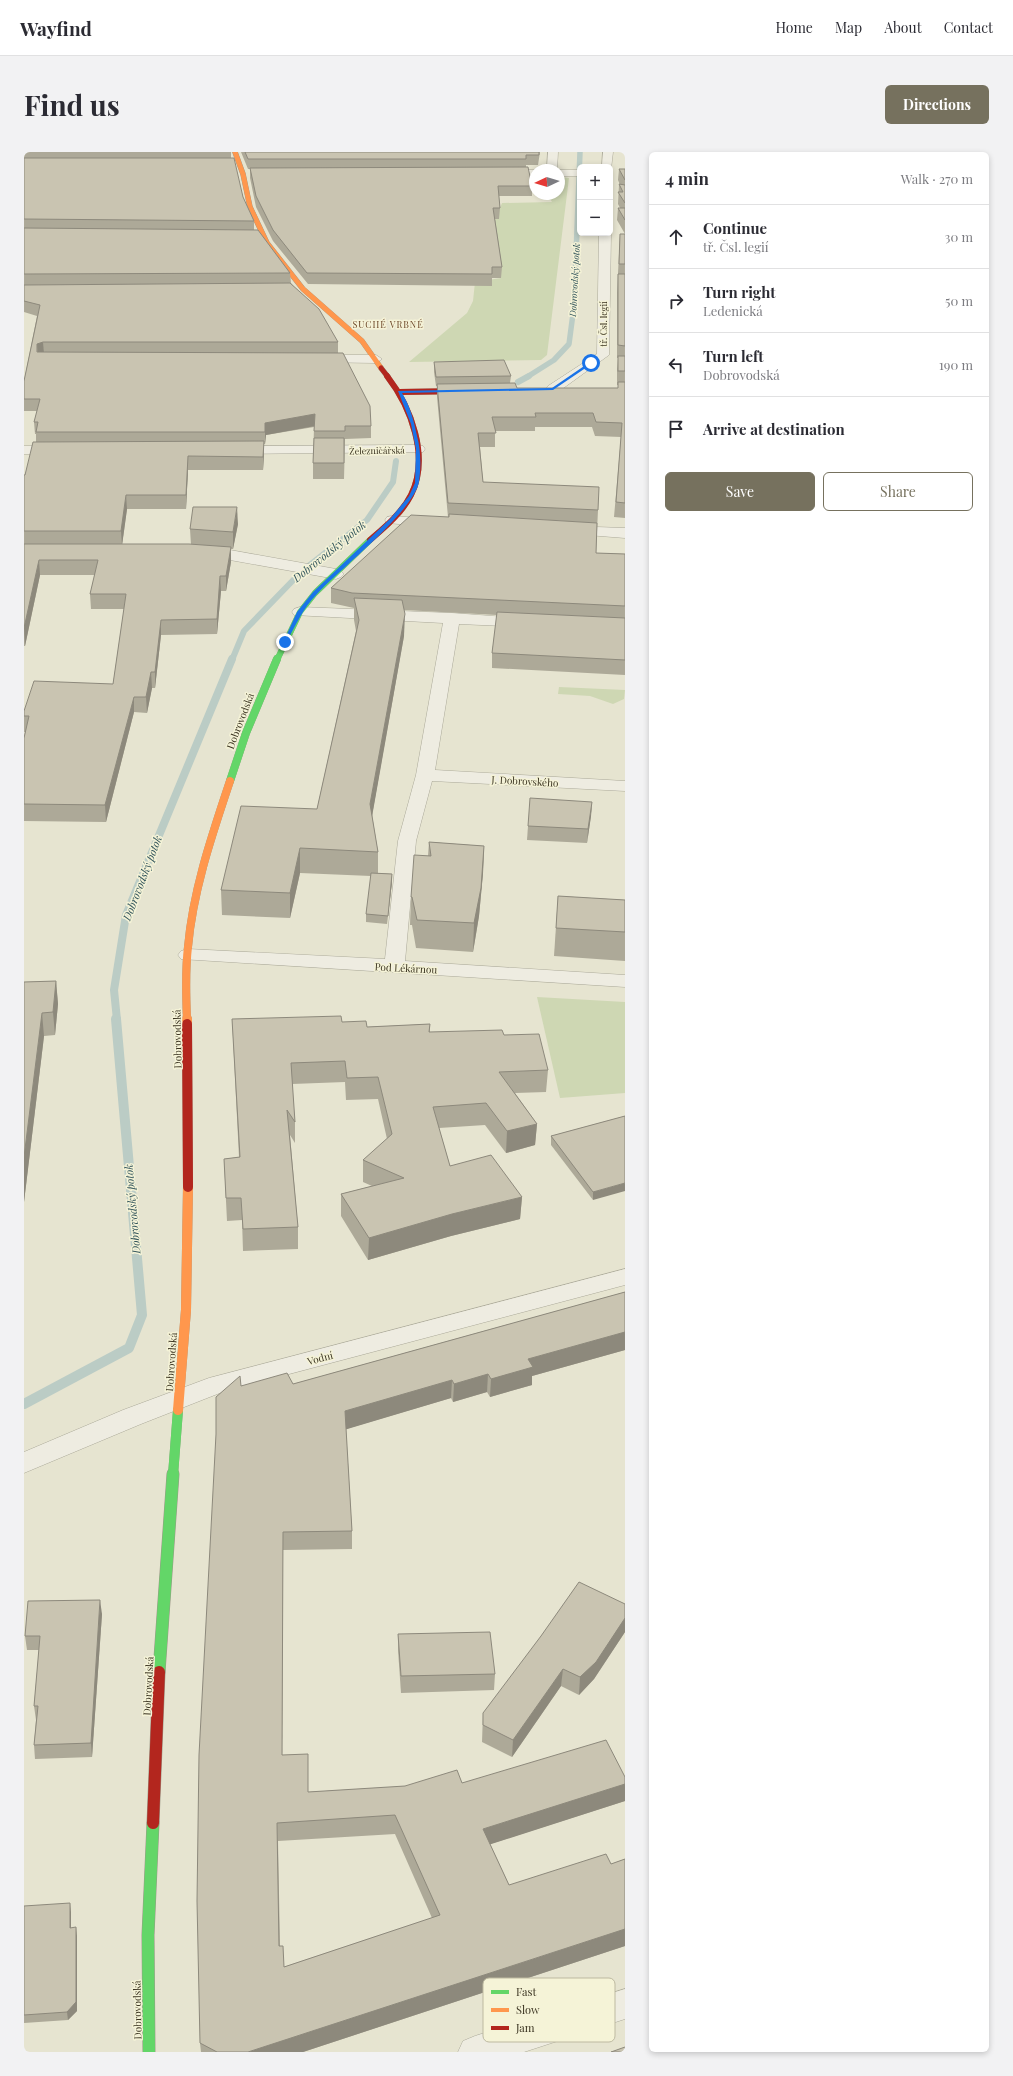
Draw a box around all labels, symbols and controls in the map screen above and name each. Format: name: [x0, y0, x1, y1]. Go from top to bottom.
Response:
text: Wayfind: [20, 15, 92, 41]
text: Home: [775, 18, 813, 37]
text: Map: [835, 18, 862, 37]
text: About: [884, 18, 922, 37]
text: Contact: [944, 18, 993, 37]
button: Directions: [885, 85, 989, 124]
text: Find us: [24, 86, 120, 123]
north arrow: [529, 164, 565, 200]
map controls: [577, 164, 613, 236]
button: +: [577, 164, 613, 200]
text: 4 min: [665, 167, 709, 189]
text: Walk · 270 m: [901, 170, 973, 187]
button: −: [577, 200, 613, 236]
text: Continue: [703, 218, 767, 238]
icon: ahead: [665, 226, 687, 248]
text: 30 m: [945, 228, 973, 245]
text: tř. Čsl. legií: [703, 238, 769, 255]
water label: Dobrovodský potok: [566, 243, 582, 318]
text: Turn right: [703, 282, 776, 302]
icon: right: [665, 290, 687, 312]
text: 50 m: [945, 292, 973, 309]
street label: tř. Čsl. legií: [597, 301, 609, 347]
text: Ledenická: [703, 302, 763, 319]
district label: SUCHÉ VRBNÉ: [352, 318, 424, 330]
text: Turn left: [703, 346, 764, 366]
route start: [582, 354, 600, 372]
icon: left: [665, 354, 687, 376]
text: 190 m: [939, 356, 973, 373]
text: Dobrovodská: [703, 366, 780, 383]
icon: arrive: [665, 418, 687, 440]
text: Arrive at destination: [703, 419, 845, 439]
street label: Železničářská: [349, 444, 405, 456]
button: Save: [665, 472, 815, 511]
button: Share: [823, 472, 973, 511]
water label: Dobrovodský potok: [289, 517, 369, 586]
route end: [276, 633, 294, 651]
street label: Dobrovodská: [223, 691, 257, 751]
street label: J. Dobrovského: [490, 772, 559, 790]
water label: Dobrovodský potok: [119, 833, 165, 924]
street label: Pod Lékárnou: [374, 959, 438, 977]
street label: Dobrovodská: [169, 1009, 185, 1069]
water label: Dobrovodský potok: [121, 1163, 143, 1255]
street label: Dobrovodská: [162, 1332, 180, 1392]
street label: Vodní: [305, 1348, 334, 1368]
street label: Dobrovodská: [139, 1656, 157, 1716]
legend: [483, 1978, 615, 2042]
street label: Dobrovodská: [129, 1980, 145, 2040]
text: Fast: [516, 1984, 536, 1999]
text: Slow: [516, 2002, 540, 2017]
text: Jam: [515, 2020, 535, 2035]

